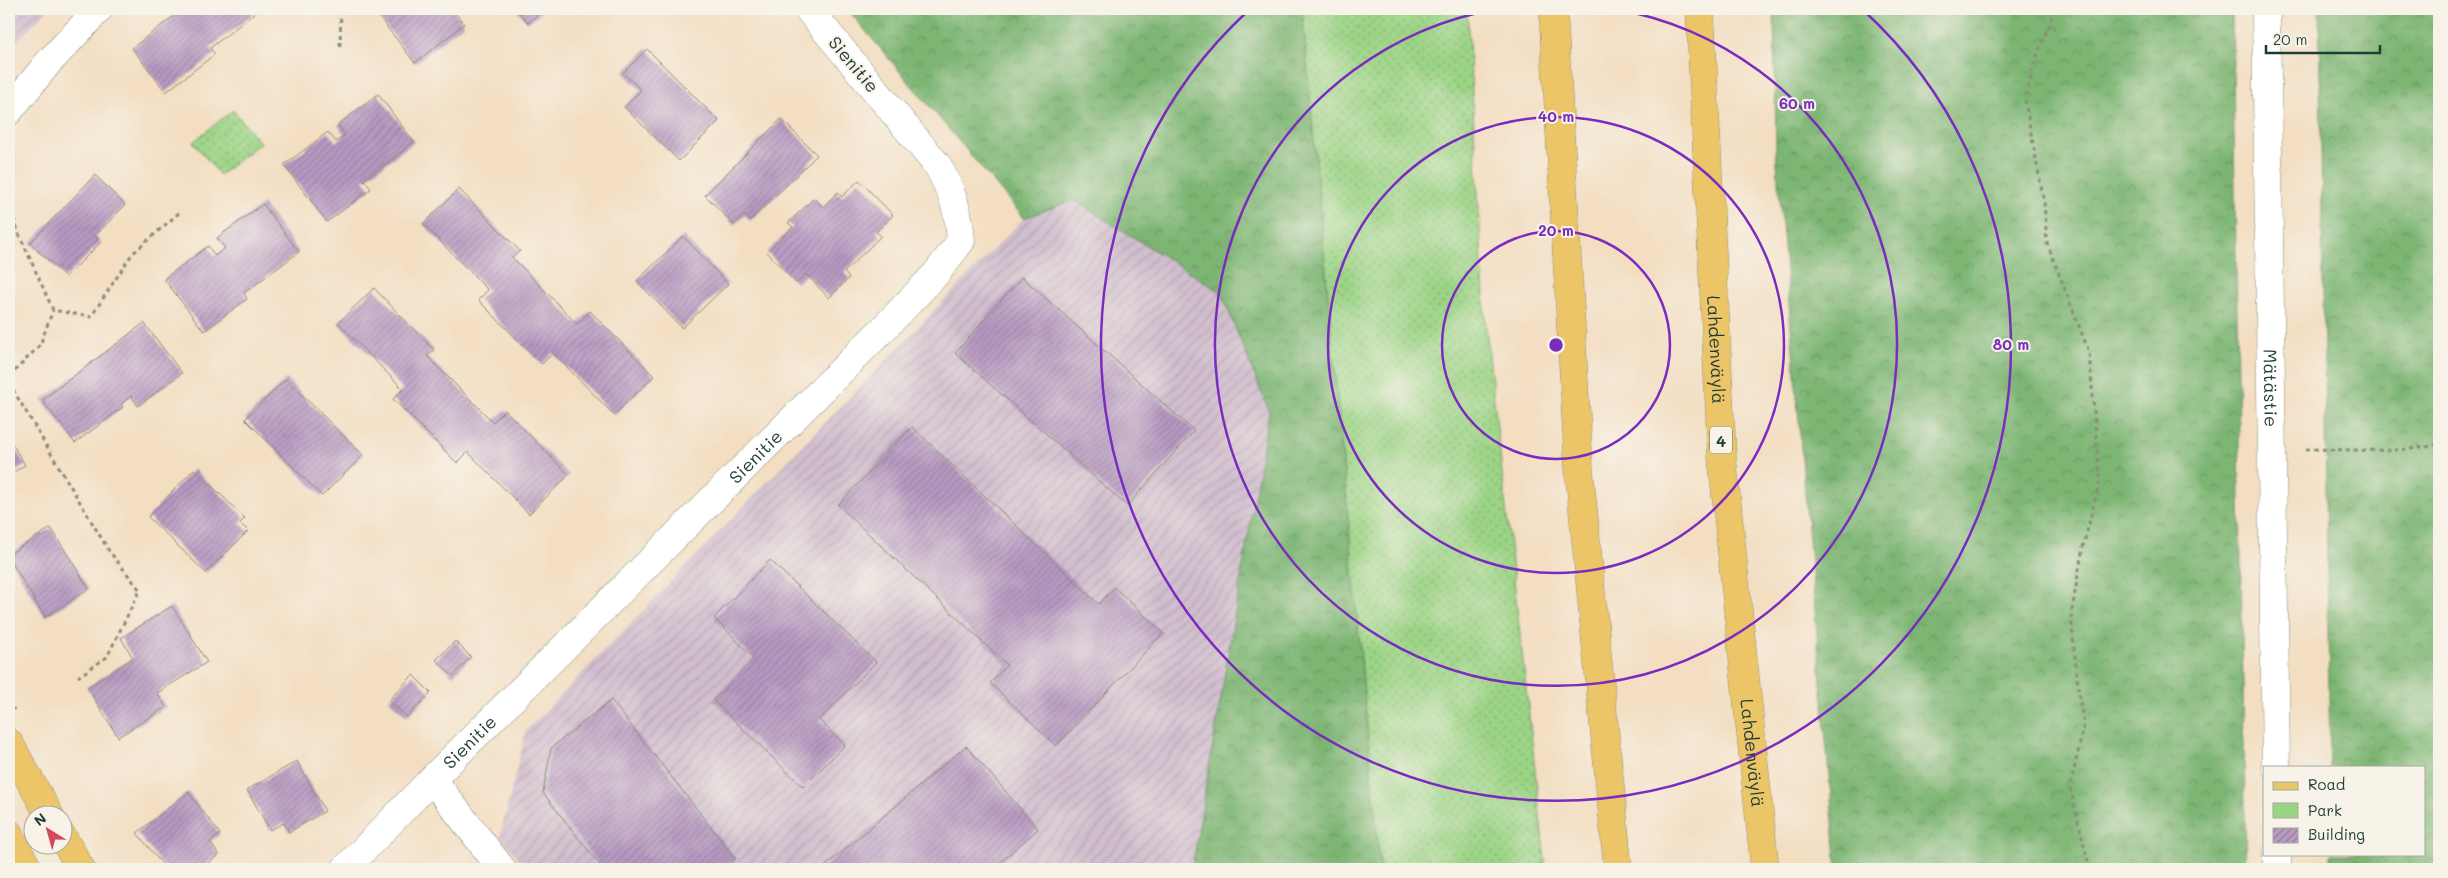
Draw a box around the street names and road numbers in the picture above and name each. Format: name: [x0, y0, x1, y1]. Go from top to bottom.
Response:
street label: Sienitie: [823, 31, 885, 97]
street label: Lahdenväylä: [1702, 295, 1731, 404]
street label: Mätästie: [2258, 349, 2284, 427]
street label: Sienitie: [723, 424, 788, 488]
road number: 4: [1710, 426, 1732, 454]
street label: Lahdenväylä: [1735, 698, 1770, 808]
street label: Sienitie: [437, 710, 502, 774]

